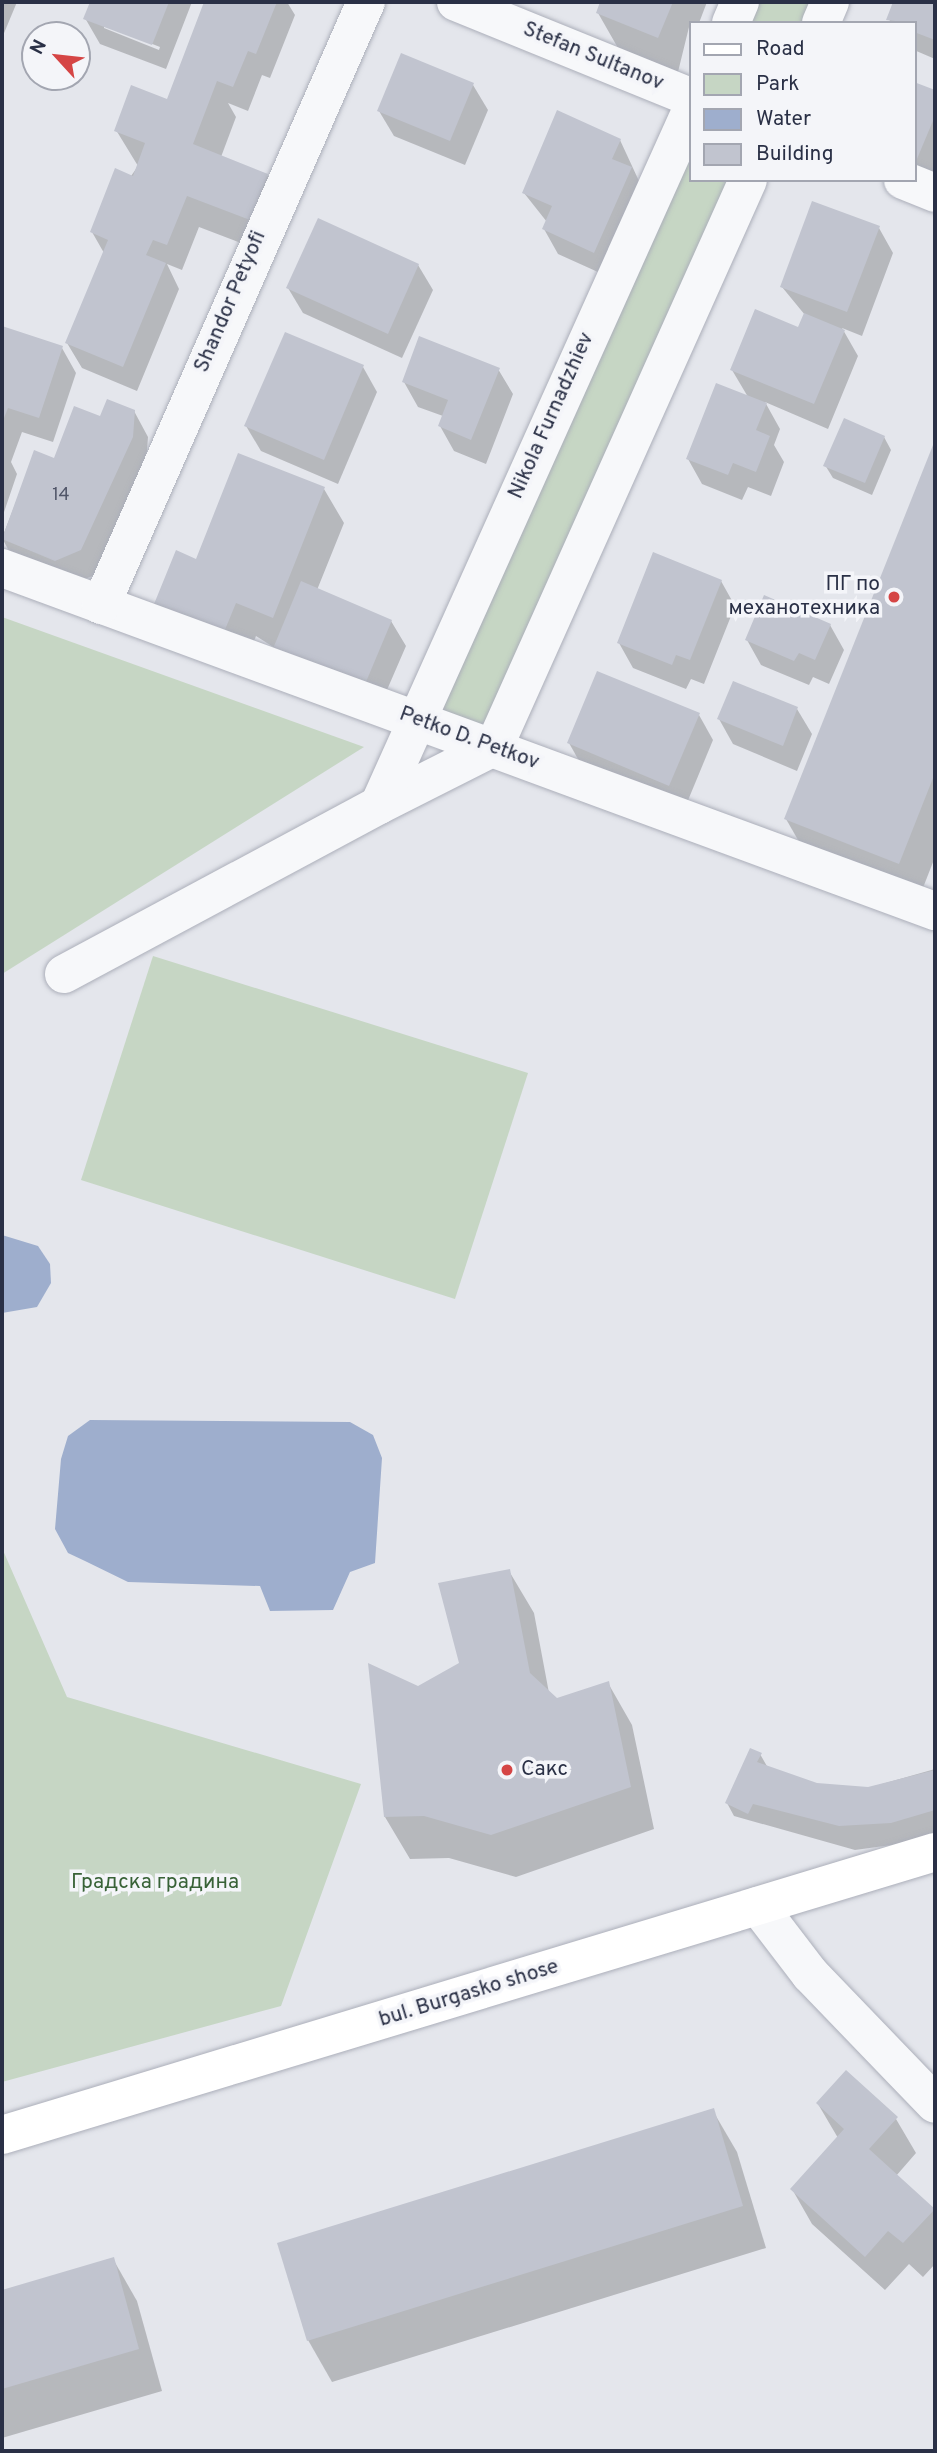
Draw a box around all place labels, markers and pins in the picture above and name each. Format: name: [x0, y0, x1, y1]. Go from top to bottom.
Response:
place label: ПГ по механотехника: [728, 572, 880, 622]
marker: ПГ по механотехника: [886, 589, 902, 605]
place label: Сакс: [521, 1757, 568, 1783]
marker: Сакс: [499, 1762, 515, 1778]

